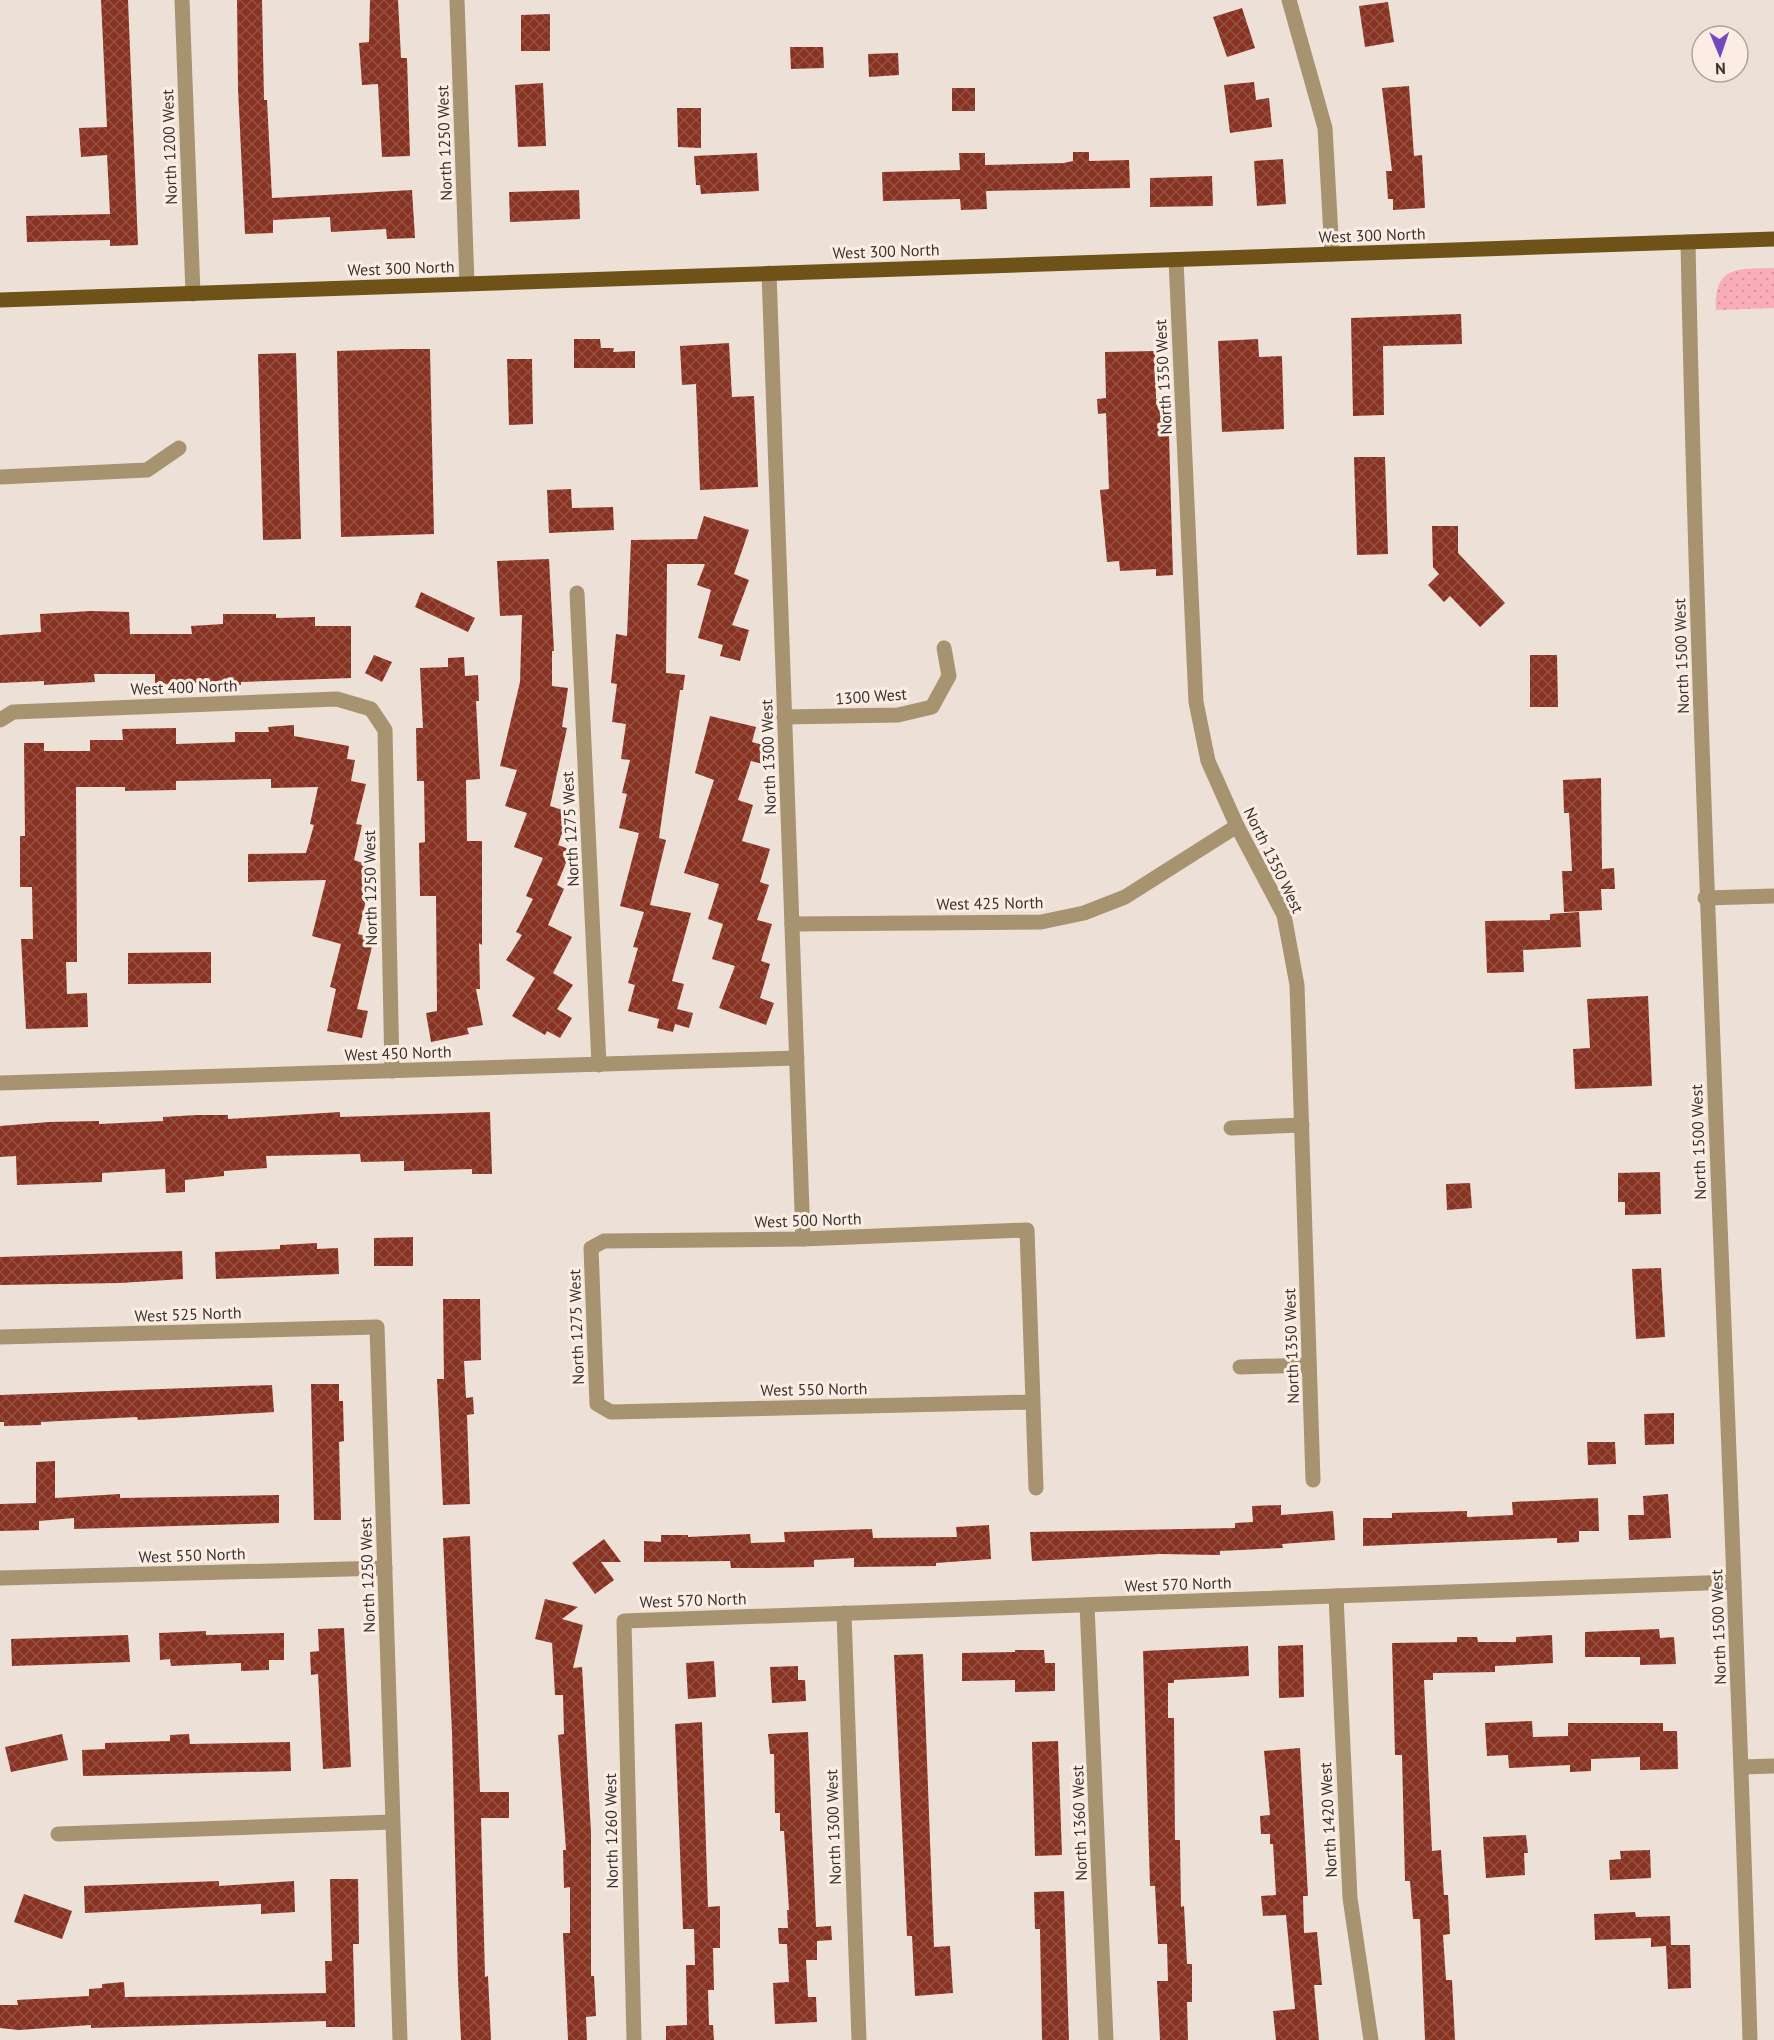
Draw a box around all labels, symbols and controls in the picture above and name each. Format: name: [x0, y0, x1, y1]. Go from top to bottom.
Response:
north arrow: [1690, 24, 1750, 84]
text: N: [1715, 59, 1726, 79]
street label: North 1250 West: [432, 84, 456, 201]
street label: North 1200 West: [157, 88, 181, 205]
street label: West 300 North: [1318, 223, 1426, 247]
street label: West 300 North: [832, 239, 940, 263]
street label: West 300 North: [347, 256, 455, 280]
street label: North 1350 West: [1150, 318, 1176, 435]
street label: North 1500 West: [1669, 597, 1693, 714]
street label: West 400 North: [130, 675, 238, 699]
street label: 1300 West: [835, 683, 908, 708]
street label: North 1300 West: [756, 698, 780, 815]
street label: North 1275 West: [557, 770, 583, 887]
street label: North 1350 West: [1240, 804, 1309, 917]
street label: North 1250 West: [359, 830, 381, 946]
street label: West 425 North: [936, 892, 1044, 914]
street label: West 450 North: [344, 1041, 452, 1065]
street label: North 1500 West: [1686, 1083, 1710, 1200]
street label: West 500 North: [754, 1208, 862, 1232]
street label: North 1275 West: [564, 1268, 588, 1385]
street label: North 1350 West: [1279, 1287, 1303, 1404]
street label: West 525 North: [134, 1302, 242, 1326]
street label: West 550 North: [760, 1378, 868, 1400]
street label: North 1250 West: [355, 1516, 379, 1633]
street label: West 550 North: [138, 1543, 246, 1567]
street label: North 1500 West: [1706, 1568, 1730, 1685]
street label: West 570 North: [1124, 1572, 1232, 1596]
street label: West 570 North: [639, 1588, 747, 1612]
street label: North 1420 West: [1315, 1761, 1341, 1878]
street label: North 1360 West: [1067, 1764, 1091, 1881]
street label: North 1300 West: [821, 1768, 845, 1885]
street label: North 1260 West: [600, 1773, 622, 1889]

